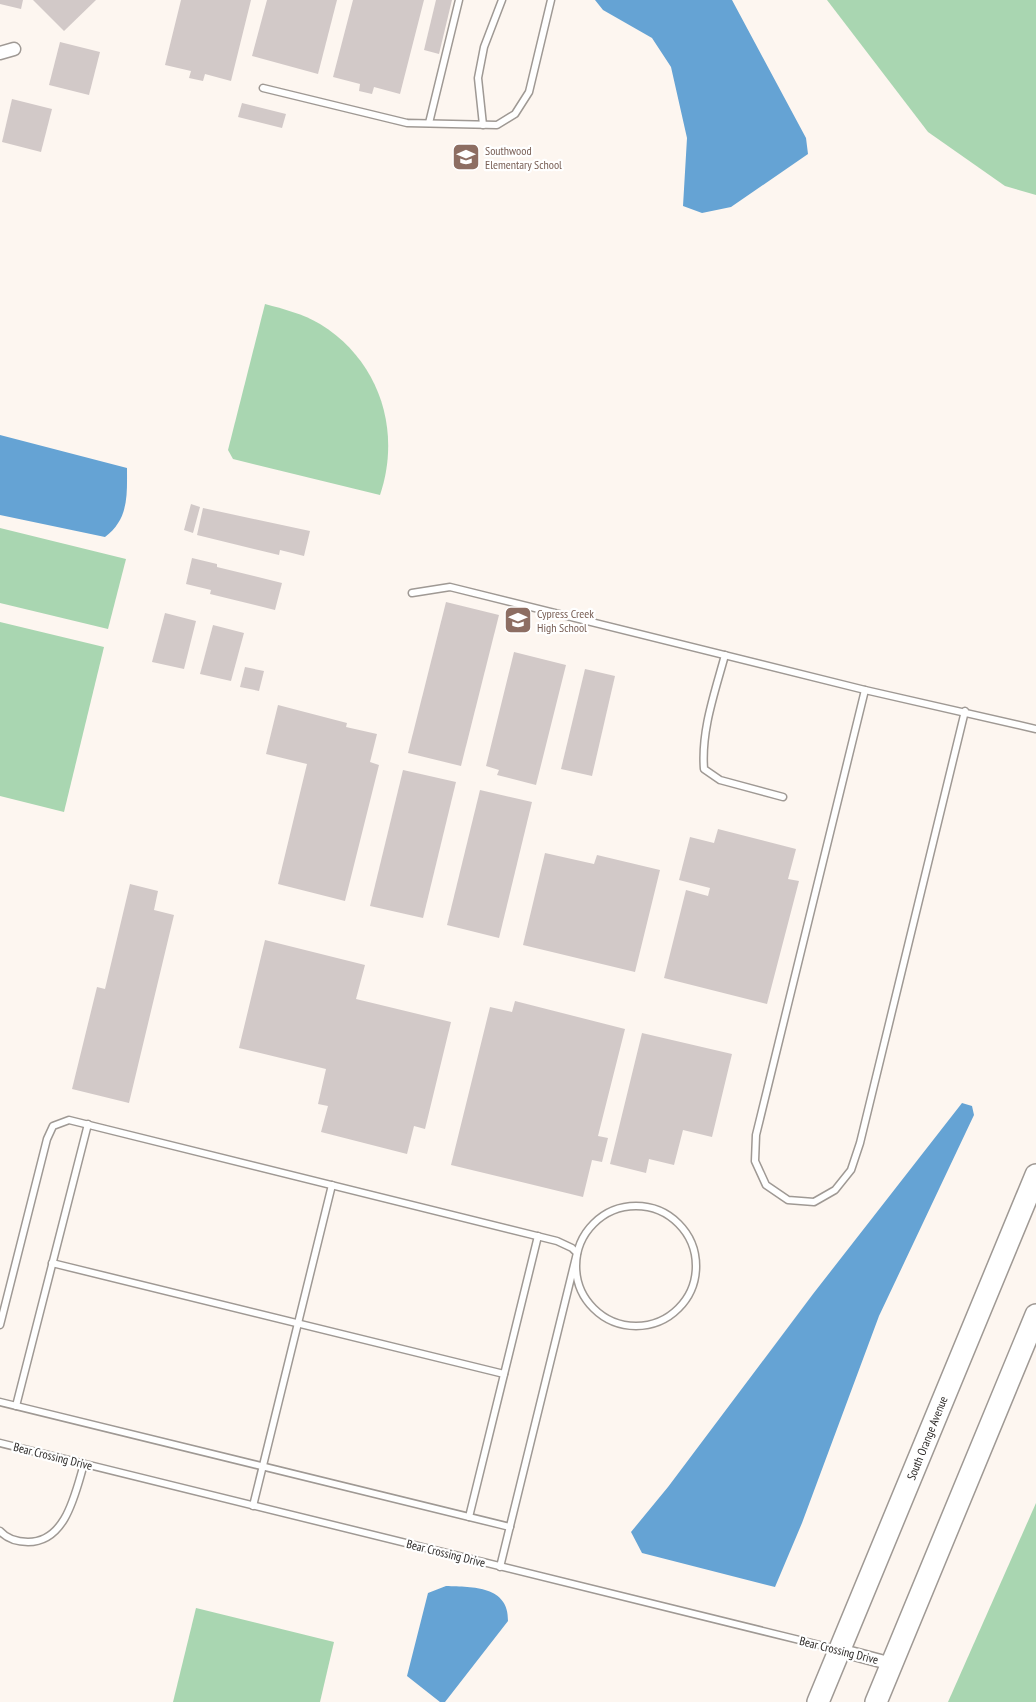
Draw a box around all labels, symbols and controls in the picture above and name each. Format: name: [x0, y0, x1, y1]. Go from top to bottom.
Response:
school or university icon: Southwood Elementary School: [451, 142, 481, 172]
place label: Southwood Elementary School: [485, 143, 562, 172]
school or university icon: Cypress Creek High School: [503, 605, 533, 635]
place label: Cypress Creek High School: [537, 606, 594, 635]
street label: South Orange Avenue: [903, 1394, 951, 1482]
street label: Bear Crossing Drive: [12, 1439, 94, 1473]
street label: Bear Crossing Drive: [405, 1536, 487, 1570]
street label: Bear Crossing Drive: [798, 1633, 880, 1667]

